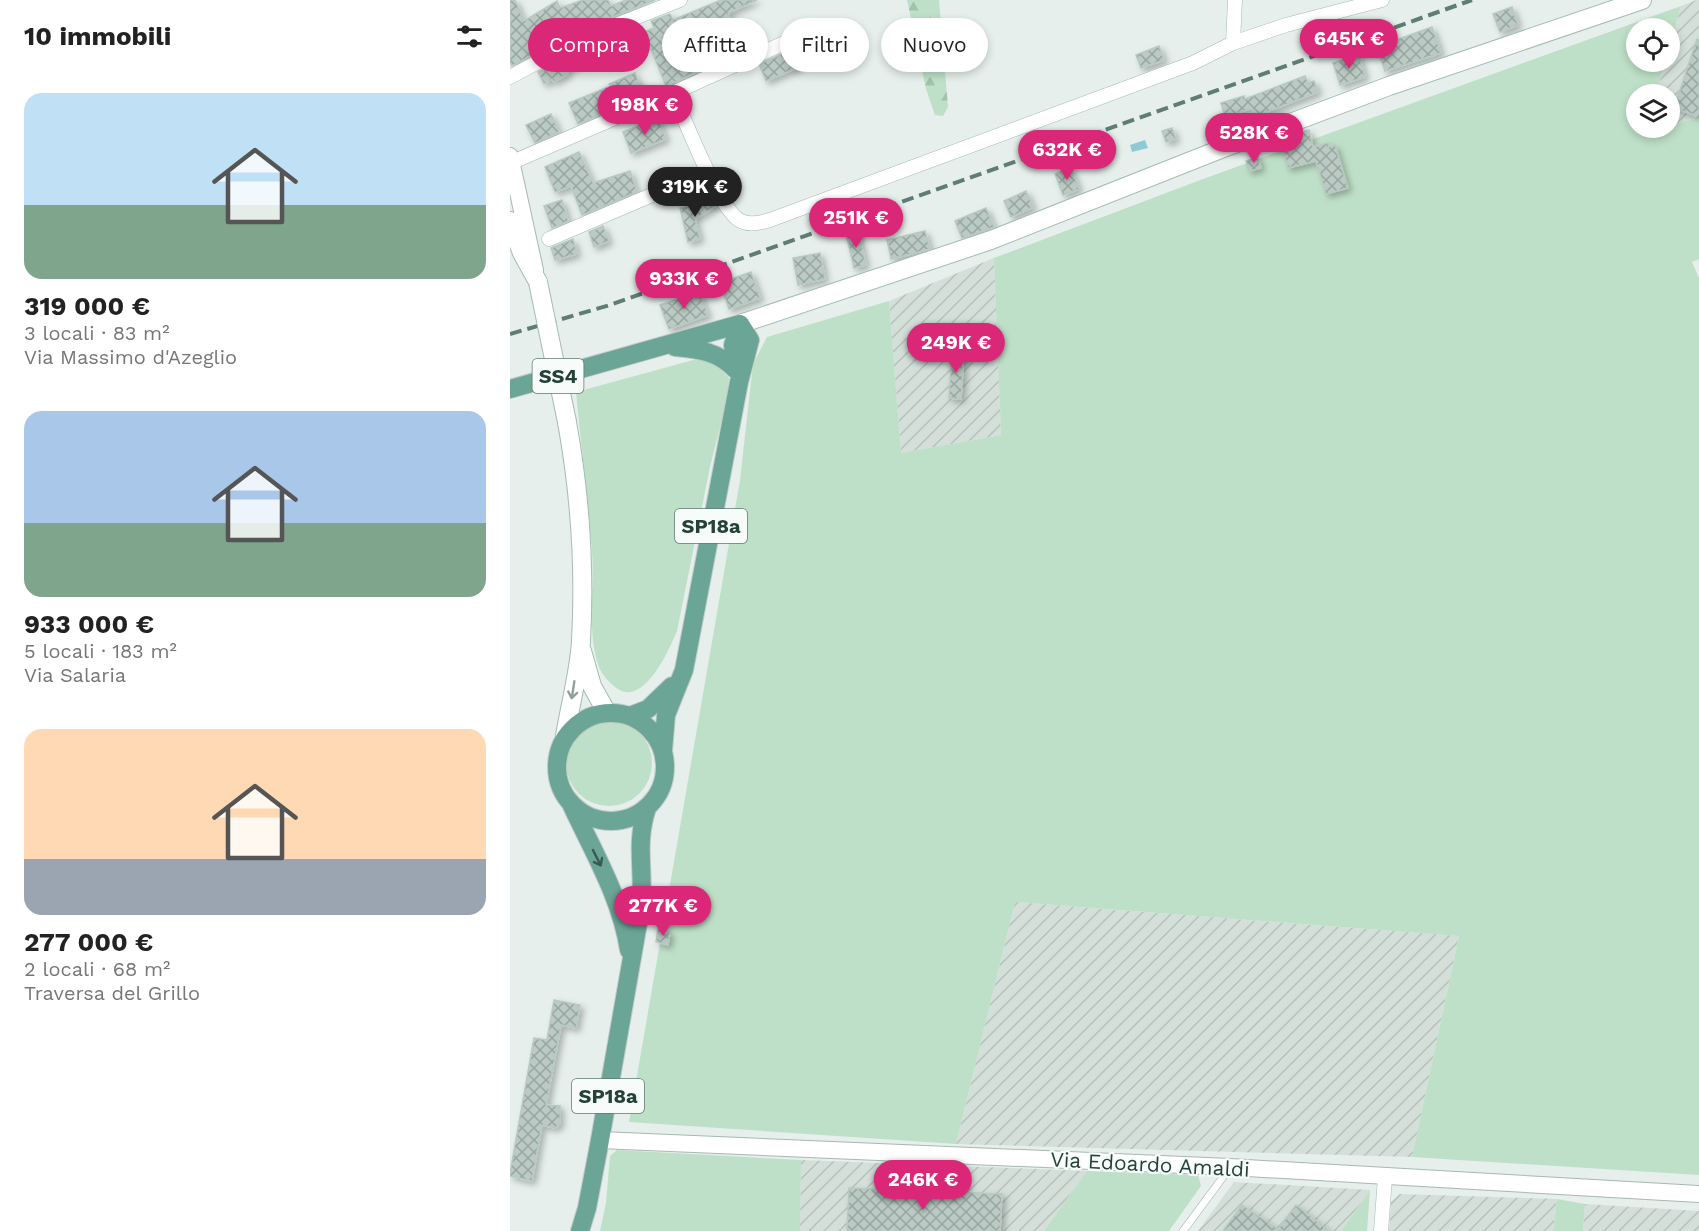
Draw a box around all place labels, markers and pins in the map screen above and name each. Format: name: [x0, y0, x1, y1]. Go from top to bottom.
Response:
pin: 645K €: [1300, 19, 1398, 70]
pin: 198K €: [596, 85, 694, 136]
pin: 528K €: [1205, 113, 1303, 164]
pin: 632K €: [1018, 130, 1116, 181]
pin: 319K €: [646, 167, 744, 218]
pin: 251K €: [807, 198, 905, 249]
pin: 933K €: [635, 259, 733, 310]
pin: 249K €: [907, 323, 1005, 374]
pin: 277K €: [614, 886, 712, 937]
pin: 246K €: [874, 1160, 972, 1211]

